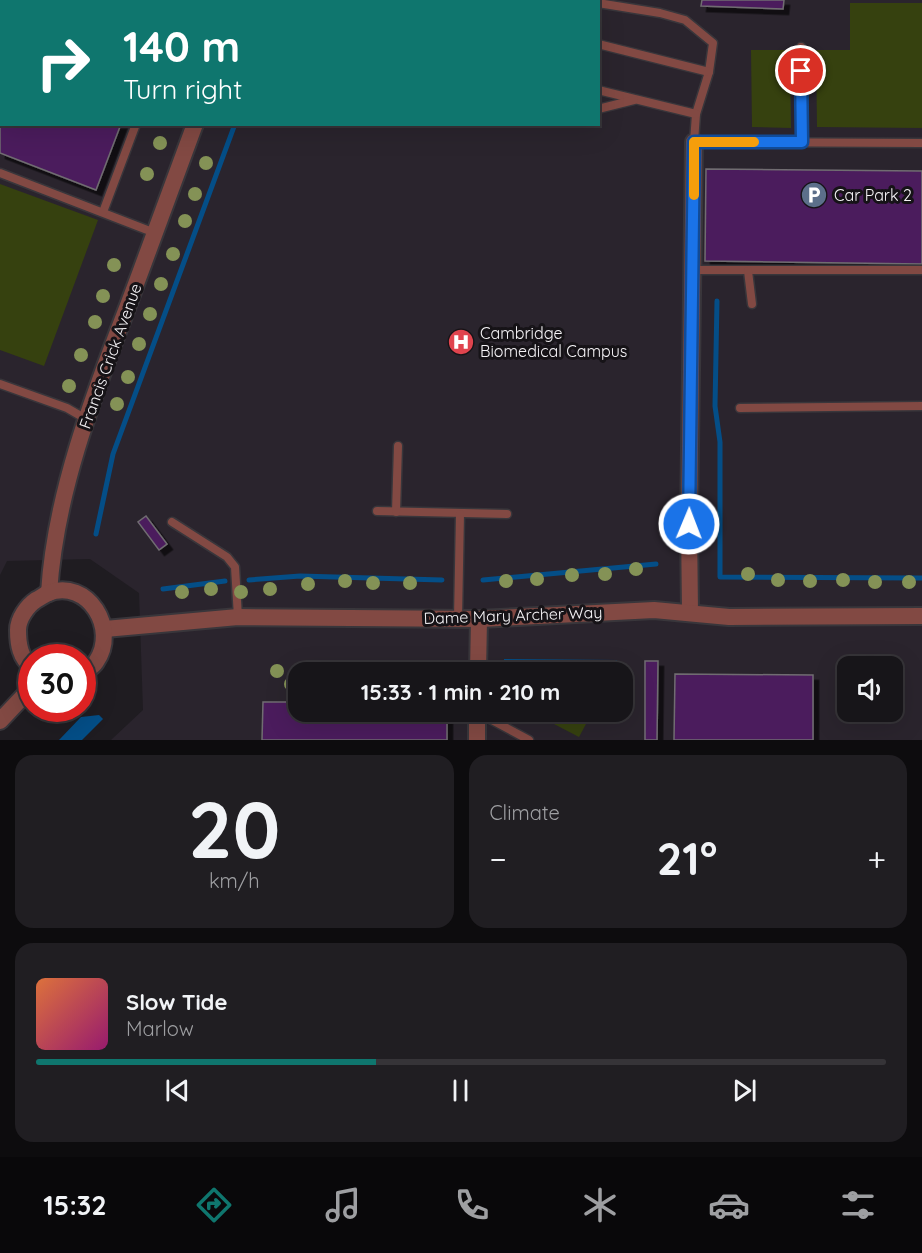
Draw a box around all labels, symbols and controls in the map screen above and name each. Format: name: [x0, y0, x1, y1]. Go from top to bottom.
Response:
text: 140 m: [123, 20, 240, 73]
icon: right: [24, 24, 102, 102]
pin: [775, 45, 826, 96]
icon: arrive: [784, 54, 817, 87]
text: Turn right: [123, 72, 242, 106]
parking icon: Car Park 2: [799, 180, 829, 210]
place label: Car Park 2: [834, 185, 912, 205]
street label: Francis Crick Avenue: [74, 281, 146, 431]
place label: Cambridge Biomedical Campus: [480, 323, 627, 361]
hospital icon: Cambridge Biomedical Campus: [446, 327, 476, 357]
position arrow: [657, 492, 721, 556]
street label: Dame Mary Archer Way: [423, 602, 603, 628]
speed limit sign: 30: [18, 644, 96, 722]
map controls: [837, 656, 903, 722]
button: sound: [837, 656, 903, 722]
text: 15:33 · 1 min · 210 m: [361, 678, 560, 706]
text: 20: [188, 780, 280, 878]
text: Climate: [490, 800, 560, 825]
text: 21°: [657, 830, 717, 886]
text: −: [490, 838, 507, 879]
text: +: [867, 838, 886, 879]
text: km/h: [209, 868, 260, 893]
text: Slow Tide: [126, 988, 227, 1016]
text: Marlow: [126, 1016, 194, 1041]
icon: previous: [161, 1074, 194, 1107]
icon: pause: [444, 1074, 477, 1107]
icon: next: [728, 1074, 761, 1107]
icon: directions: [193, 1184, 235, 1226]
icon: music: [322, 1184, 364, 1226]
icon: phone: [451, 1184, 493, 1226]
icon: climate: [579, 1184, 621, 1226]
icon: car: [708, 1184, 750, 1226]
icon: filters: [837, 1184, 879, 1226]
text: 15:32: [43, 1188, 107, 1222]

